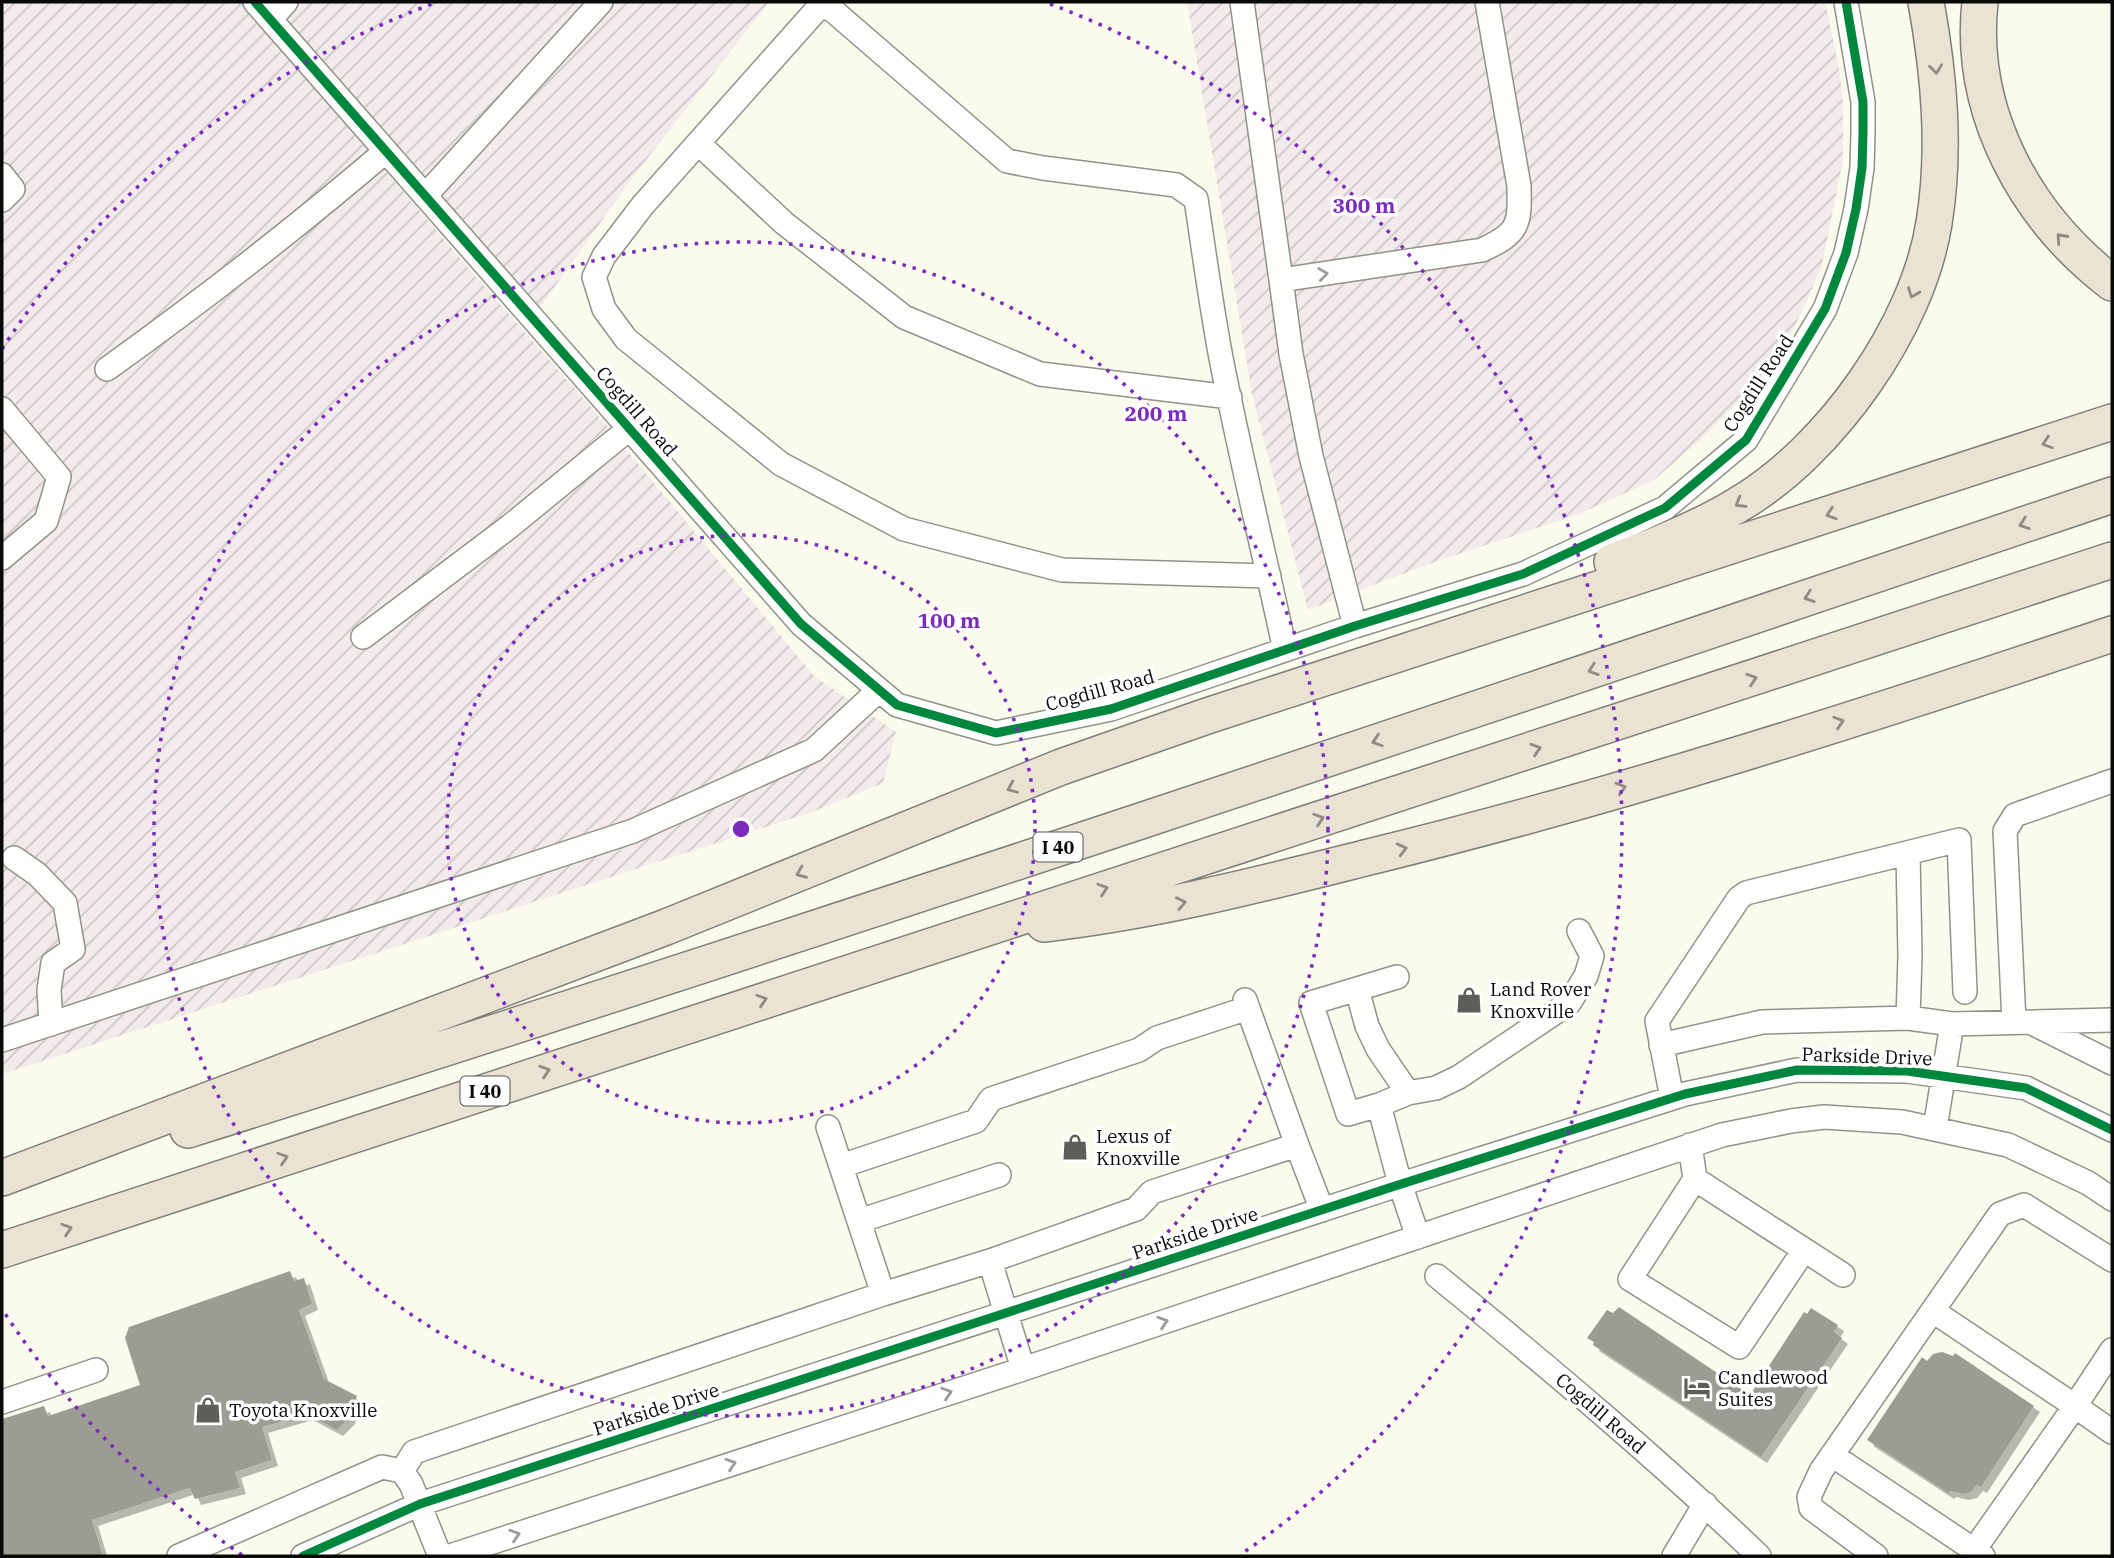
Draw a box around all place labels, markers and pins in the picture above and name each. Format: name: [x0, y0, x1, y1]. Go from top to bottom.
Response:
centre of rings: [729, 817, 753, 841]
place label: Land Rover Knoxville: [1490, 977, 1592, 1023]
shop icon: Land Rover Knoxville: [1454, 985, 1484, 1015]
place label: Lexus of Knoxville: [1096, 1124, 1180, 1170]
shop icon: Lexus of Knoxville: [1060, 1132, 1090, 1162]
place label: Candlewood Suites: [1718, 1365, 1828, 1411]
hotel icon: Candlewood Suites: [1682, 1373, 1712, 1403]
shop icon: Toyota Knoxville: [193, 1395, 223, 1425]
place label: Toyota Knoxville: [229, 1398, 377, 1422]

